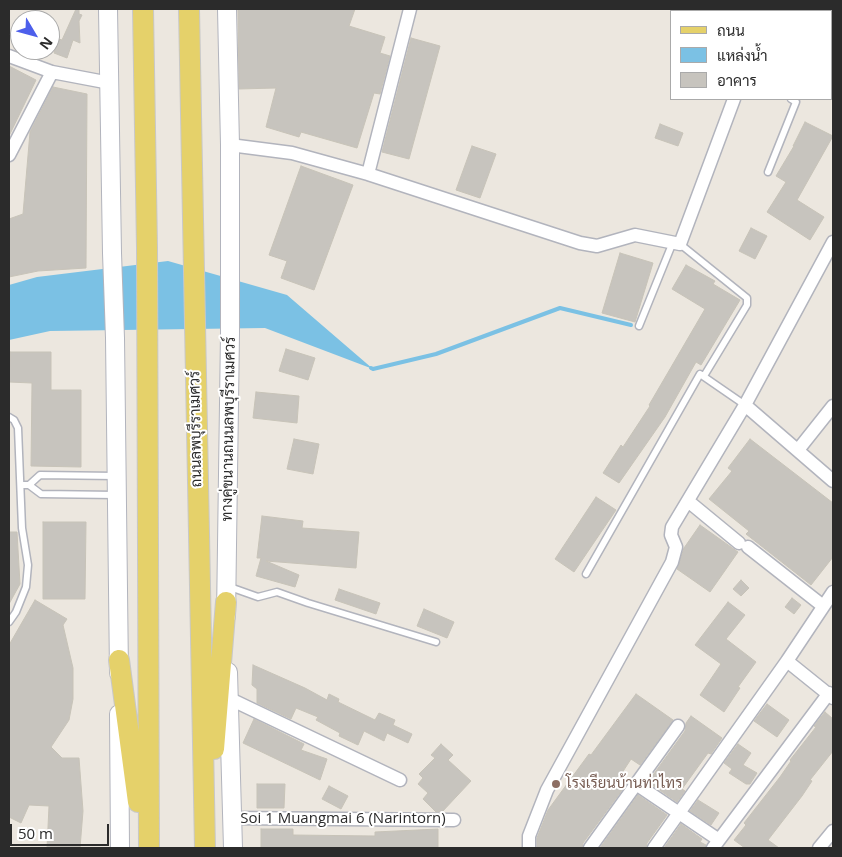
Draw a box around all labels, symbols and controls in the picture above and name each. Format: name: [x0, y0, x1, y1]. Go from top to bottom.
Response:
north arrow: [10, 10, 60, 60]
legend: [670, 10, 832, 100]
text: ถนน: [717, 20, 745, 40]
text: N: [36, 33, 58, 54]
text: แหล่งน้ำ: [717, 45, 768, 65]
text: อาคาร: [717, 70, 757, 90]
street label: ทางคู่ขนานถนนลพบุรีราเมศวร์: [218, 336, 240, 522]
street label: ถนนลพบุรีราเมศวร์: [186, 371, 206, 487]
place label: โรงเรียนบ้านท่าไทร: [566, 775, 682, 793]
marker: โรงเรียนบ้านท่าไทร: [550, 778, 562, 790]
street label: Soi 1 Muangmai 6 (Narintorn): [240, 810, 446, 828]
scale bar: [12, 814, 111, 846]
text: 50 m: [18, 823, 53, 843]

